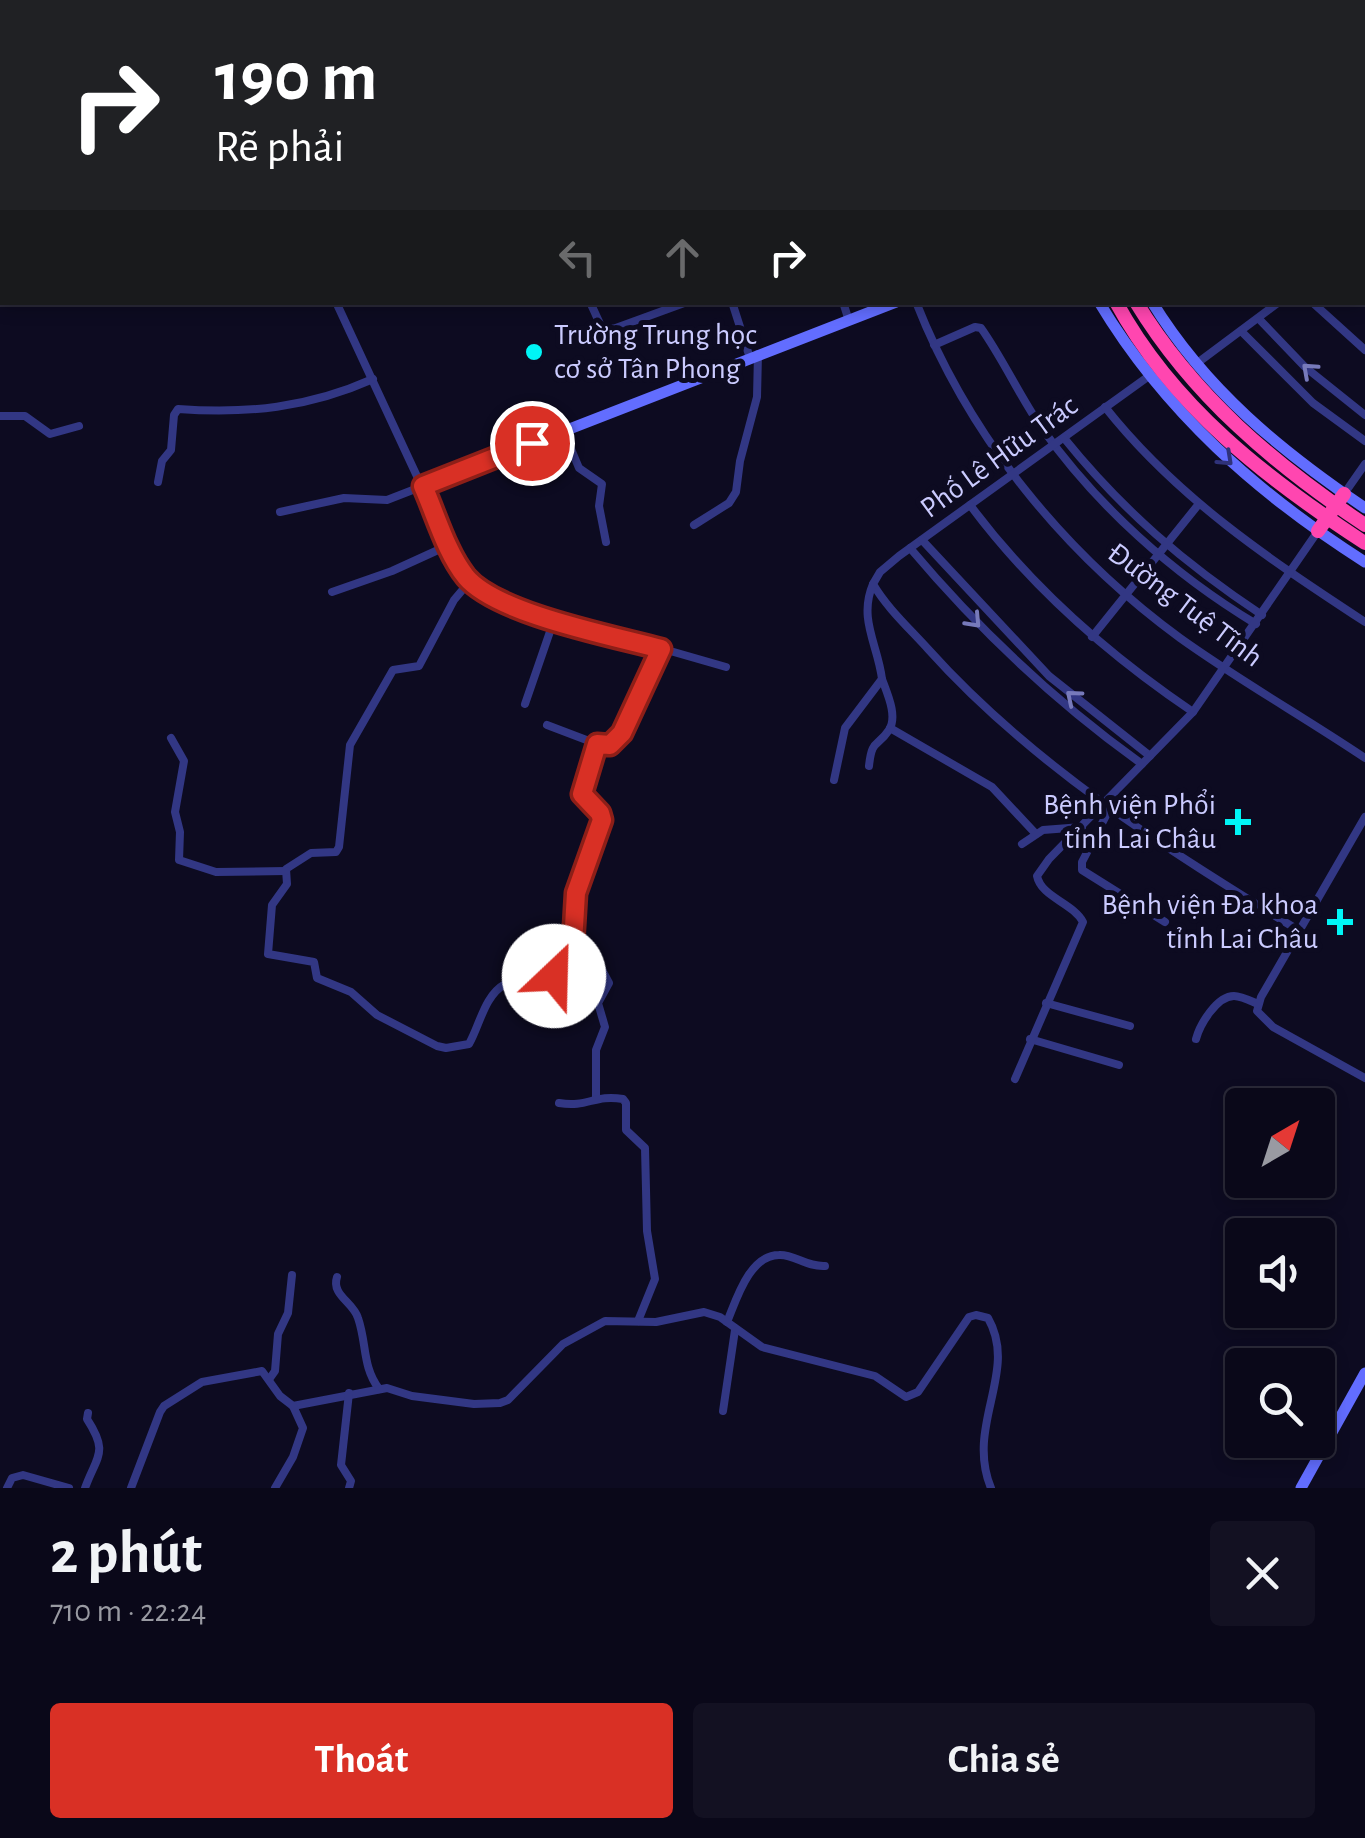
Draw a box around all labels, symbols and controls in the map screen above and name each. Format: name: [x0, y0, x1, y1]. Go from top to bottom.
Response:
icon: right: [50, 40, 180, 170]
text: 190 m: [215, 43, 378, 113]
text: Rẽ phải: [215, 125, 345, 170]
icon: left: [550, 230, 605, 285]
icon: ahead: [655, 230, 710, 285]
icon: right: [760, 230, 815, 285]
place label: Trường Trung học cơ sở Tân Phong: [554, 320, 757, 384]
marker: Trường Trung học cơ sở Tân Phong: [523, 341, 545, 363]
one-way arrow: [1302, 363, 1321, 381]
street label: Phố Lê Hữu Trác: [915, 390, 1083, 524]
pin: [490, 401, 575, 486]
icon: arrive: [505, 416, 560, 471]
one-way arrow: [1214, 447, 1233, 465]
street label: Đường Tuệ Tĩnh: [1102, 537, 1268, 673]
one-way arrow: [962, 609, 980, 628]
one-way arrow: [1067, 690, 1085, 708]
place label: Bệnh viện Phổi tỉnh Lai Châu: [1043, 788, 1216, 854]
marker: Bệnh viện Phổi tỉnh Lai Châu: [1225, 809, 1251, 835]
place label: Bệnh viện Đa khoa tỉnh Lai Châu: [1101, 890, 1318, 954]
marker: Bệnh viện Đa khoa tỉnh Lai Châu: [1327, 909, 1353, 935]
position arrow: [502, 924, 606, 1028]
north arrow: [1225, 1088, 1335, 1198]
map controls: [1225, 1088, 1335, 1458]
button: sound: [1225, 1218, 1335, 1328]
button: search: [1225, 1348, 1335, 1458]
button: close: [1210, 1521, 1315, 1626]
text: 2 phút: [50, 1524, 202, 1584]
text: 710 m · 22:24: [50, 1595, 206, 1627]
button: Thoát: [50, 1703, 673, 1818]
button: Chia sẻ: [693, 1703, 1315, 1818]

